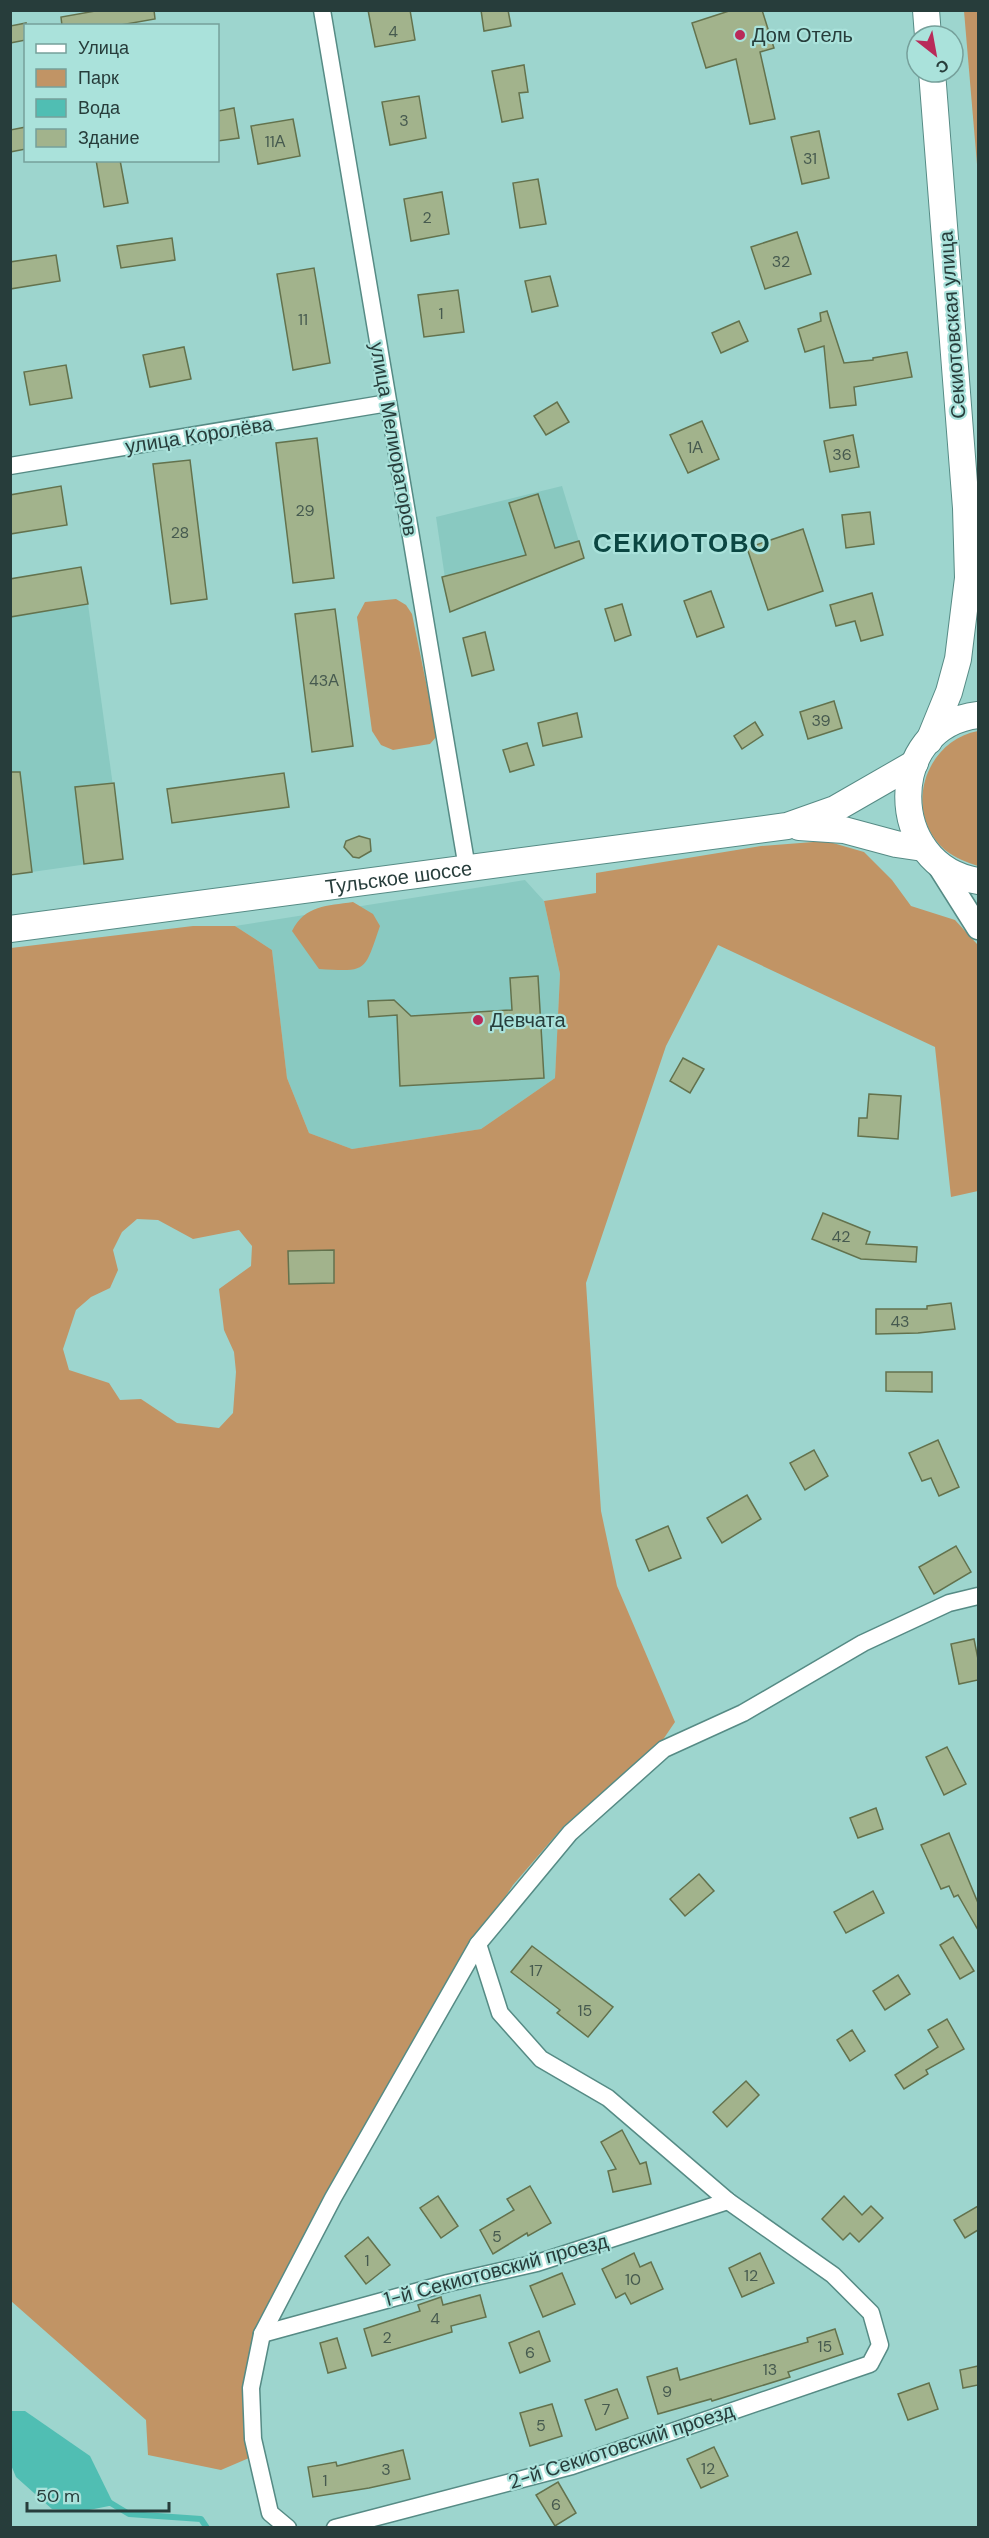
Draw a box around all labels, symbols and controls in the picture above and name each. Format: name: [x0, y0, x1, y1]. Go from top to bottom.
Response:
house number: 4: [388, 21, 398, 42]
place label: Дом Отель: [752, 22, 853, 48]
legend: [24, 24, 219, 162]
north arrow: [905, 24, 965, 84]
marker: Дом Отель: [733, 28, 747, 42]
text: Улица: [78, 36, 130, 60]
text: С: [932, 54, 953, 79]
text: Парк: [78, 66, 119, 90]
text: Вода: [78, 96, 121, 120]
house number: 3: [399, 110, 409, 131]
text: Здание: [78, 126, 139, 150]
house number: 11А: [265, 131, 286, 152]
house number: 31: [803, 148, 817, 169]
house number: 2: [422, 207, 432, 228]
street label: Секиотовская улица: [932, 229, 972, 420]
house number: 32: [772, 251, 790, 272]
house number: 1: [439, 303, 444, 324]
house number: 11: [298, 309, 308, 330]
street label: улица Мелиораторов: [364, 340, 424, 538]
street label: улица Королёва: [123, 410, 276, 460]
house number: 1А: [687, 437, 703, 458]
house number: 36: [832, 444, 852, 465]
house number: 29: [295, 500, 315, 521]
house number: 28: [171, 522, 189, 543]
district label: СЕКИОТОВО: [593, 526, 771, 560]
house number: 43А: [309, 670, 339, 691]
house number: 39: [811, 710, 831, 731]
street label: Тульское шоссе: [324, 855, 473, 900]
place label: Девчата: [490, 1007, 566, 1033]
marker: Девчата: [471, 1013, 485, 1027]
house number: 42: [832, 1226, 850, 1247]
house number: 43: [890, 1311, 910, 1332]
house number: 17: [529, 1960, 543, 1981]
house number: 15: [578, 2000, 592, 2021]
house number: 5: [492, 2226, 502, 2247]
street label: 1-й Секиотовский проезд: [381, 2227, 611, 2312]
house number: 1: [365, 2250, 370, 2271]
house number: 12: [744, 2265, 758, 2286]
house number: 10: [625, 2269, 641, 2290]
house number: 4: [430, 2308, 440, 2329]
house number: 2: [382, 2327, 392, 2348]
house number: 15: [818, 2336, 832, 2357]
house number: 6: [525, 2342, 535, 2363]
house number: 13: [763, 2359, 777, 2380]
house number: 9: [662, 2381, 672, 2402]
street label: 2-й Секиотовский проезд: [505, 2397, 738, 2495]
house number: 7: [602, 2399, 610, 2420]
house number: 5: [536, 2415, 546, 2436]
house number: 12: [701, 2458, 715, 2479]
house number: 3: [381, 2459, 391, 2480]
house number: 1: [323, 2470, 328, 2491]
scale bar: [27, 2475, 170, 2513]
text: 50 m: [36, 2484, 80, 2508]
house number: 6: [551, 2494, 561, 2515]

